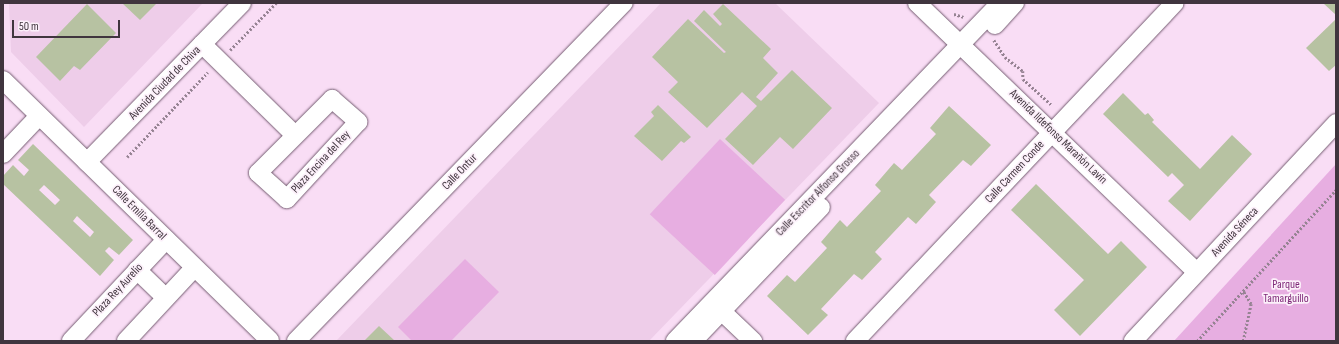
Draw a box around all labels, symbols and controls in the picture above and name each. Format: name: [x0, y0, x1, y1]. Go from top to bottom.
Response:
scale bar: [14, 12, 122, 38]
text: 50 m: [19, 19, 39, 34]
street label: Avenida Ciudad de Chiva: [126, 43, 204, 123]
street label: Avenida Ildefonso Marañón Lavín: [1006, 87, 1110, 187]
street label: Plaza Encina del Rey: [288, 128, 354, 196]
street label: Calle Carmen Conde: [982, 138, 1048, 206]
street label: Calle Escritor Alfonso Grosso: [773, 147, 863, 239]
street label: Calle Ontur: [439, 151, 481, 193]
street label: Calle Emilia Barral: [109, 183, 169, 243]
street label: Avenida Séneca: [1208, 204, 1262, 260]
street label: Plaza Rey Aurelio: [90, 260, 146, 320]
park label: Parque Tamarguillo: [1263, 278, 1309, 306]

